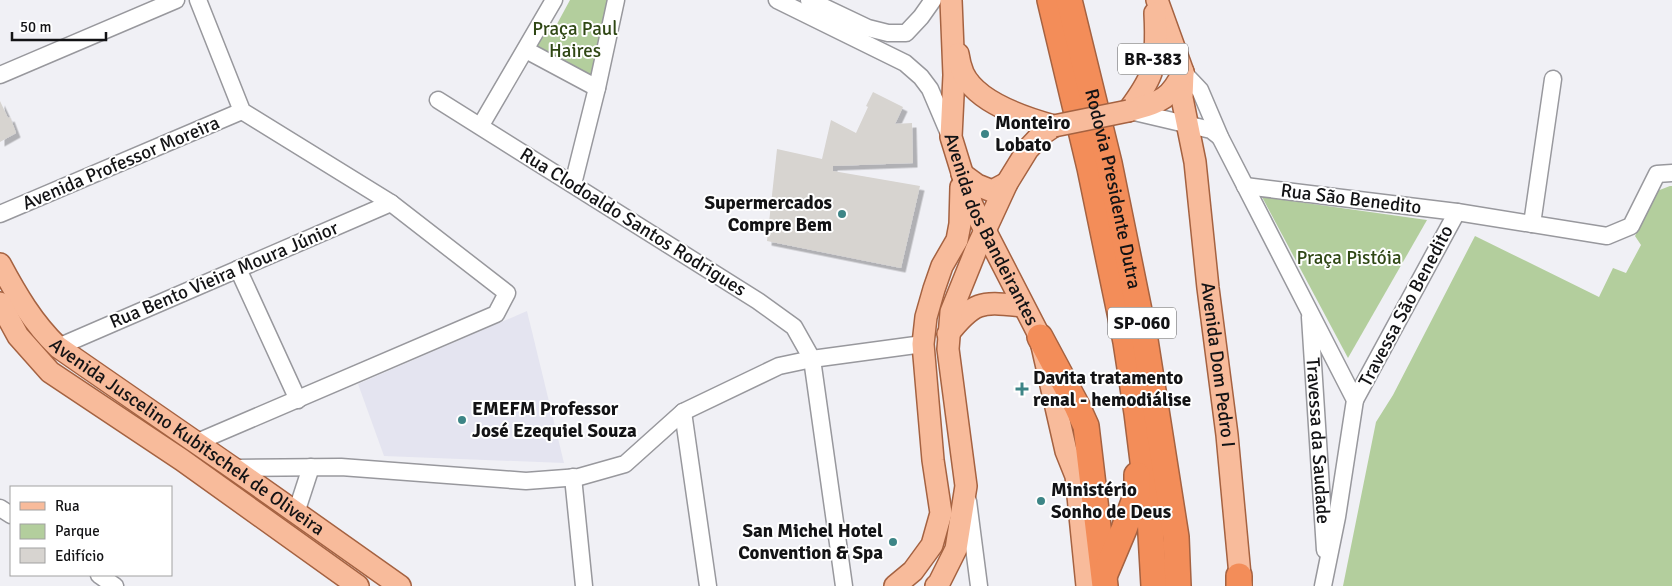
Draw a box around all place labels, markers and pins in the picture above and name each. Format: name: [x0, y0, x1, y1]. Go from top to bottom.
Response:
place label: Monteiro Lobato: [995, 111, 1070, 157]
marker: Monteiro Lobato: [979, 128, 991, 140]
place label: Supermercados Compre Bem: [704, 191, 832, 237]
marker: Supermercados Compre Bem: [836, 208, 848, 220]
place label: Davita tratamento renal - hemodiálise: [1033, 366, 1191, 412]
marker: Davita tratamento renal - hemodiálise: [1015, 382, 1029, 396]
place label: EMEFM Professor José Ezequiel Souza: [472, 397, 637, 443]
marker: EMEFM Professor José Ezequiel Souza: [456, 414, 468, 426]
place label: Ministério Sonho de Deus: [1051, 478, 1171, 524]
marker: Ministério Sonho de Deus: [1035, 495, 1047, 507]
place label: San Michel Hotel Convention & Spa: [738, 519, 883, 565]
marker: San Michel Hotel Convention & Spa: [887, 536, 899, 548]

